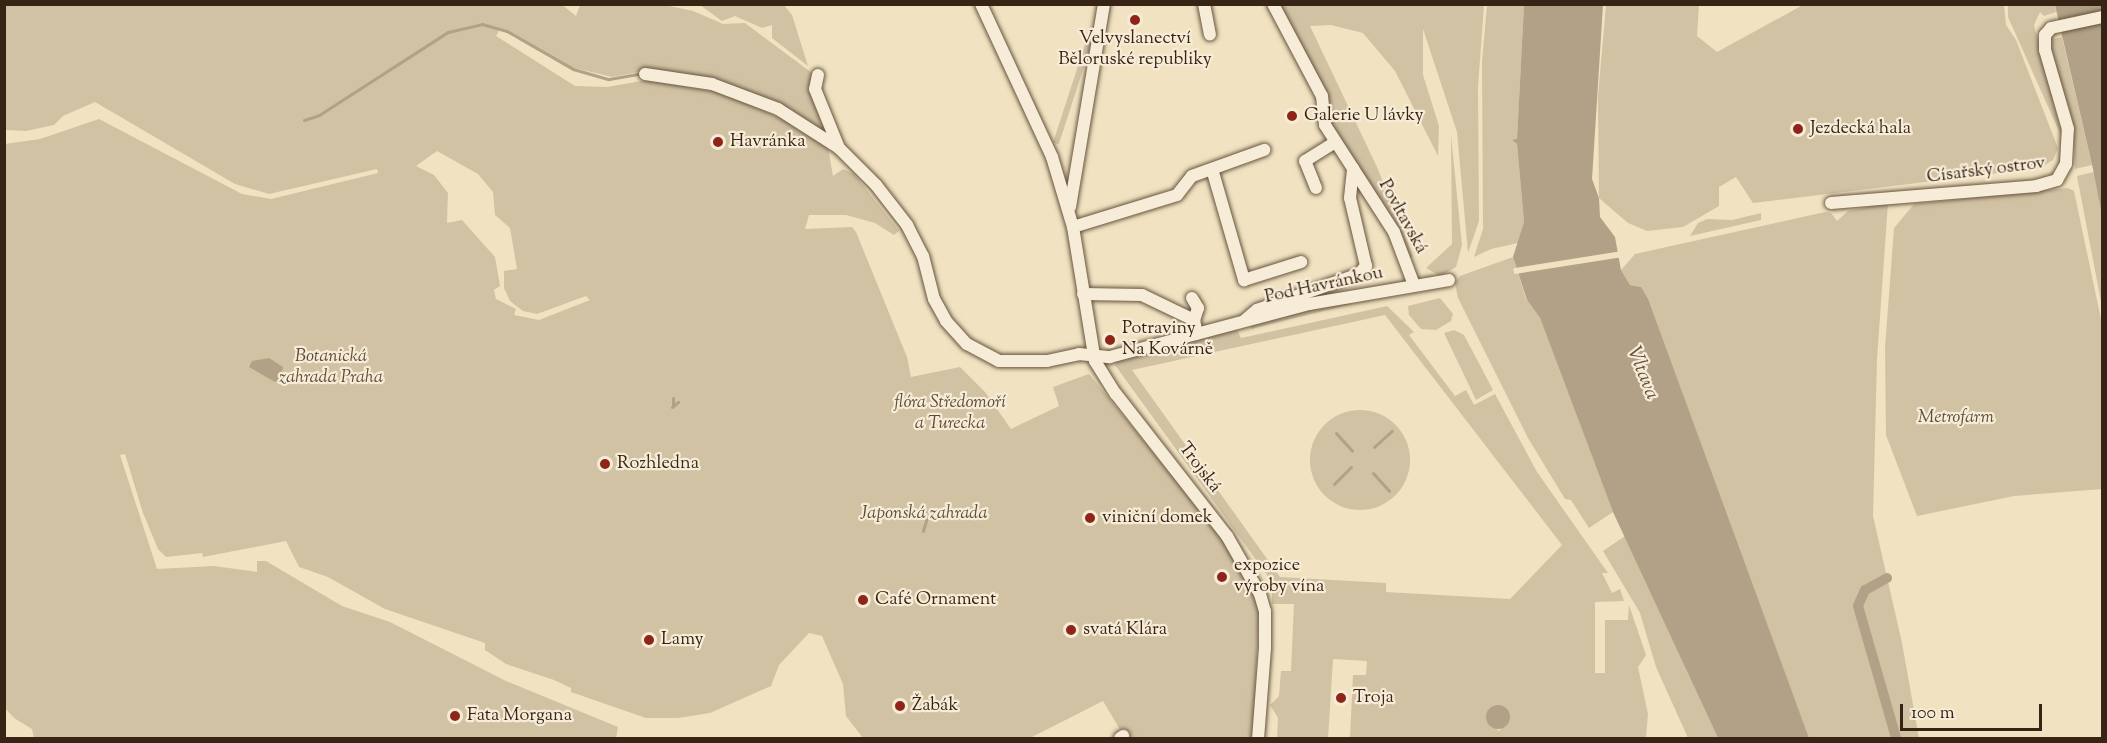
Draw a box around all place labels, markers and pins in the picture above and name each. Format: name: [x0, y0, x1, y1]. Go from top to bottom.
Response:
marker: Velvyslanectví Běloruské republiky: [1128, 13, 1142, 27]
place label: Velvyslanectví Běloruské republiky: [1058, 29, 1212, 72]
place label: Galerie U lávky: [1304, 105, 1424, 127]
marker: Galerie U lávky: [1285, 109, 1299, 123]
place label: Jezdecká hala: [1810, 118, 1911, 140]
marker: Jezdecká hala: [1791, 122, 1805, 136]
place label: Havránka: [730, 131, 805, 153]
marker: Havránka: [711, 135, 725, 149]
place label: Potraviny Na Kovárně: [1122, 319, 1213, 362]
marker: Potraviny Na Kovárně: [1103, 333, 1117, 347]
place label: Rozhledna: [617, 453, 699, 475]
marker: Rozhledna: [598, 457, 612, 471]
place label: viniční domek: [1102, 507, 1213, 529]
marker: viniční domek: [1083, 511, 1097, 525]
place label: expozice výroby vína: [1234, 556, 1324, 598]
marker: expozice výroby vína: [1215, 570, 1229, 584]
place label: Café Ornament: [875, 589, 996, 611]
marker: Café Ornament: [856, 593, 870, 607]
place label: svatá Klára: [1083, 619, 1167, 641]
marker: svatá Klára: [1064, 623, 1078, 637]
place label: Lamy: [661, 629, 703, 651]
marker: Lamy: [642, 633, 656, 647]
place label: Troja: [1353, 687, 1394, 709]
marker: Troja: [1334, 691, 1348, 705]
place label: Žabák: [912, 695, 958, 717]
marker: Žabák: [893, 699, 907, 713]
place label: Fata Morgana: [467, 705, 572, 727]
marker: Fata Morgana: [448, 709, 462, 723]

